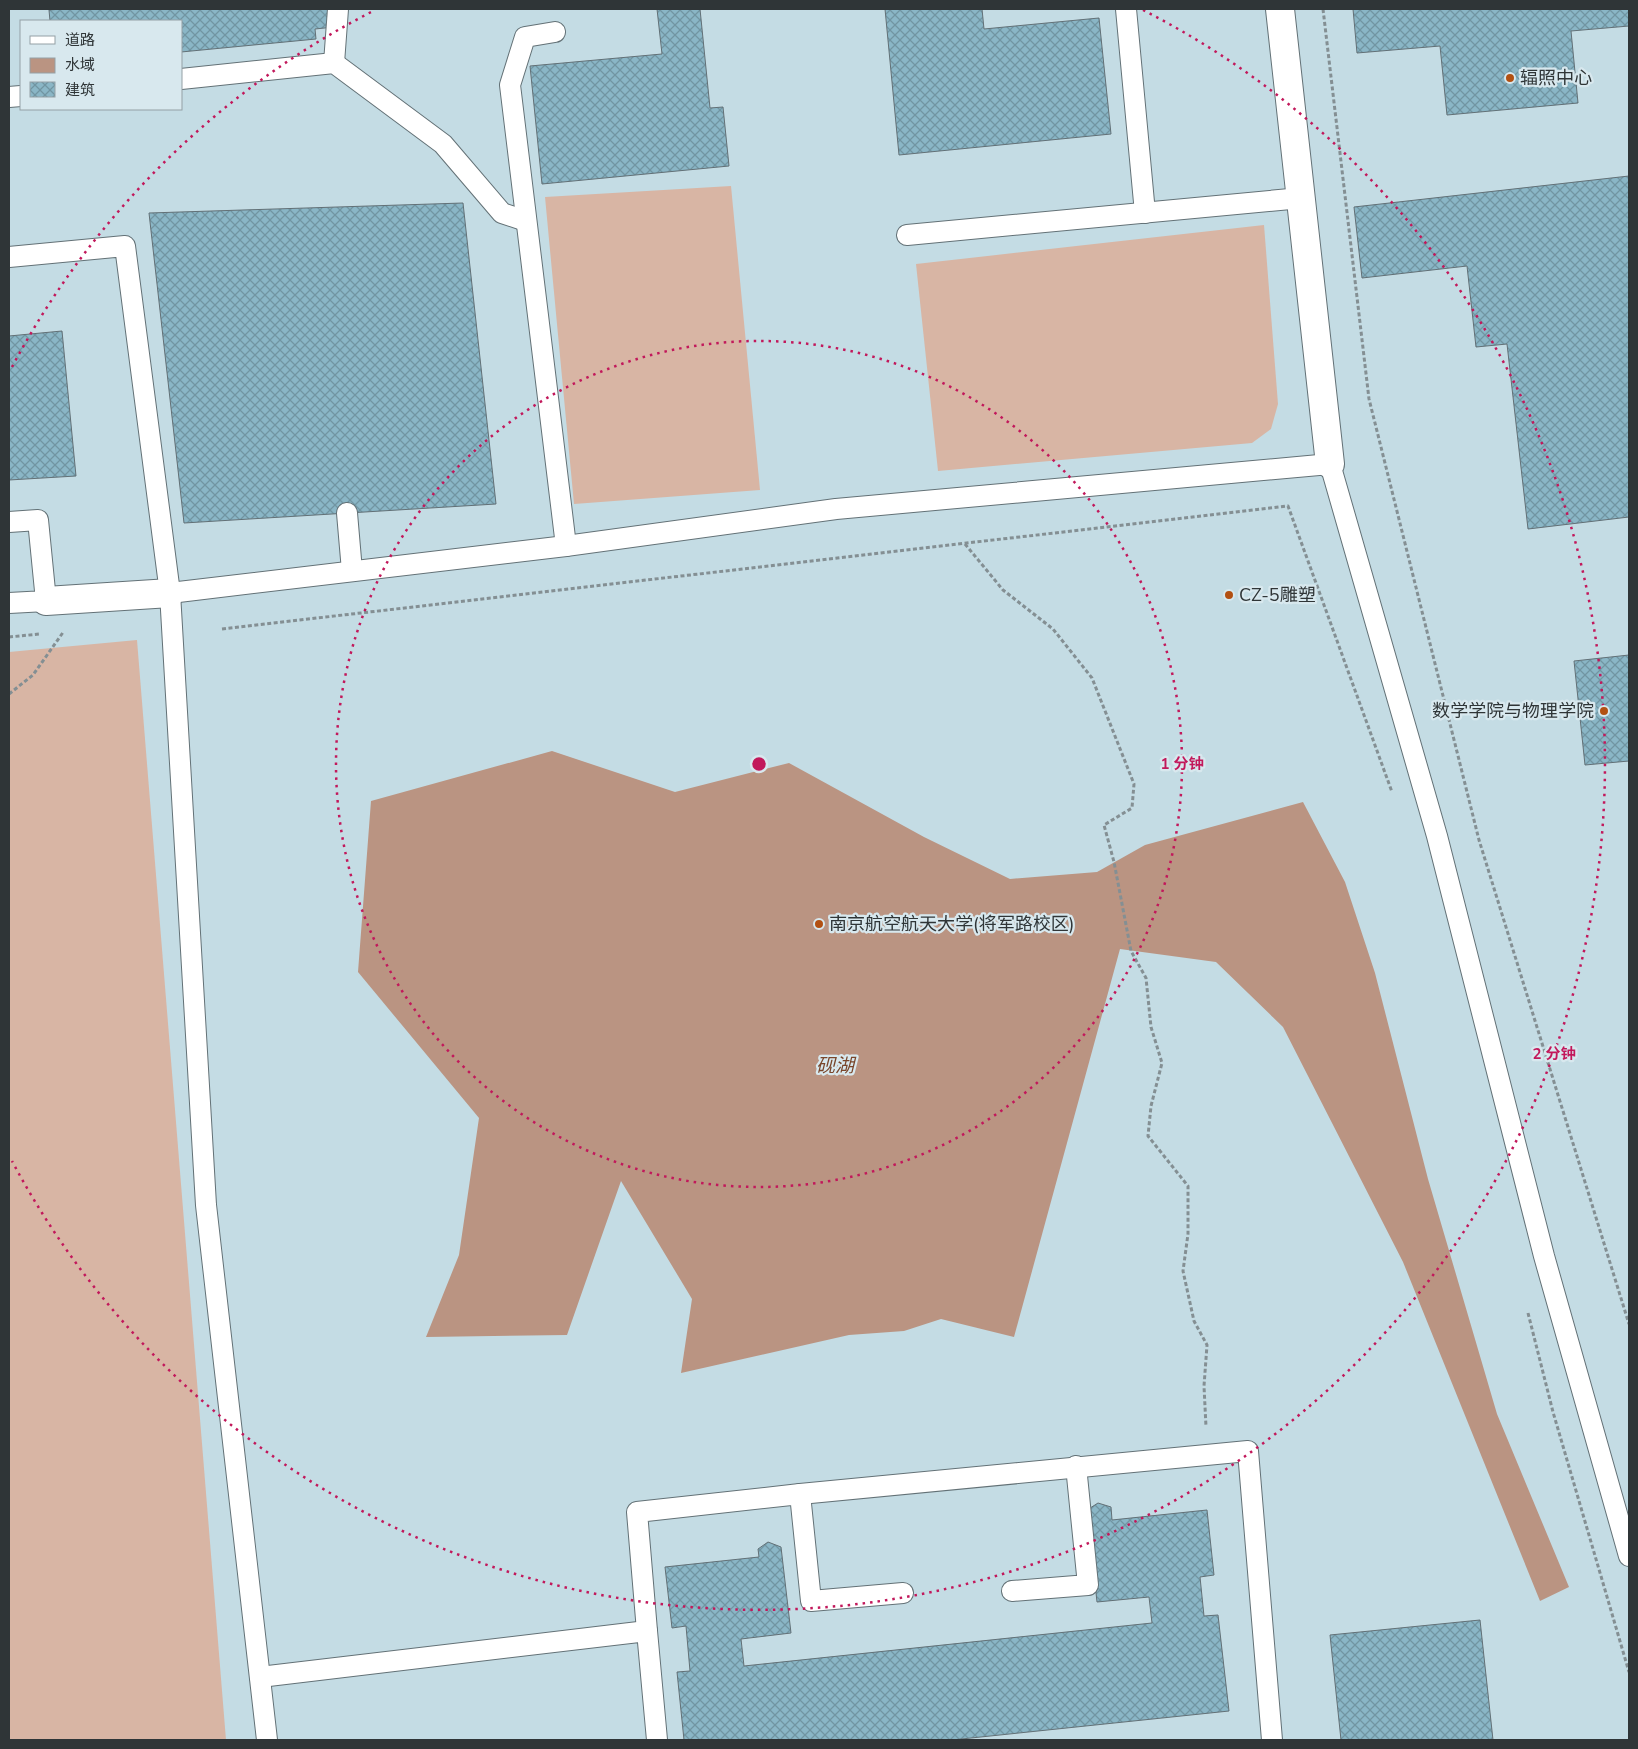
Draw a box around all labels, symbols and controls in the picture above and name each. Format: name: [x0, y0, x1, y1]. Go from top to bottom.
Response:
legend: [20, 20, 182, 110]
text: 道路: [65, 30, 95, 50]
text: 水域: [65, 55, 95, 75]
place label: 辐照中心: [1520, 66, 1592, 90]
marker: 辐照中心: [1504, 72, 1516, 84]
text: 建筑: [65, 80, 95, 100]
place label: CZ-5雕塑: [1239, 583, 1316, 607]
marker: CZ-5雕塑: [1223, 589, 1235, 601]
place label: 数学学院与物理学院: [1432, 699, 1594, 723]
marker: 数学学院与物理学院: [1598, 705, 1610, 717]
text: 1 分钟: [1160, 754, 1204, 774]
centre of rings: [750, 755, 768, 773]
place label: 南京航空航天大学(将军路校区): [829, 912, 1074, 936]
marker: 南京航空航天大学(将军路校区): [813, 918, 825, 930]
text: 2 分钟: [1532, 1044, 1576, 1064]
water label: 砚湖: [816, 1053, 857, 1079]

